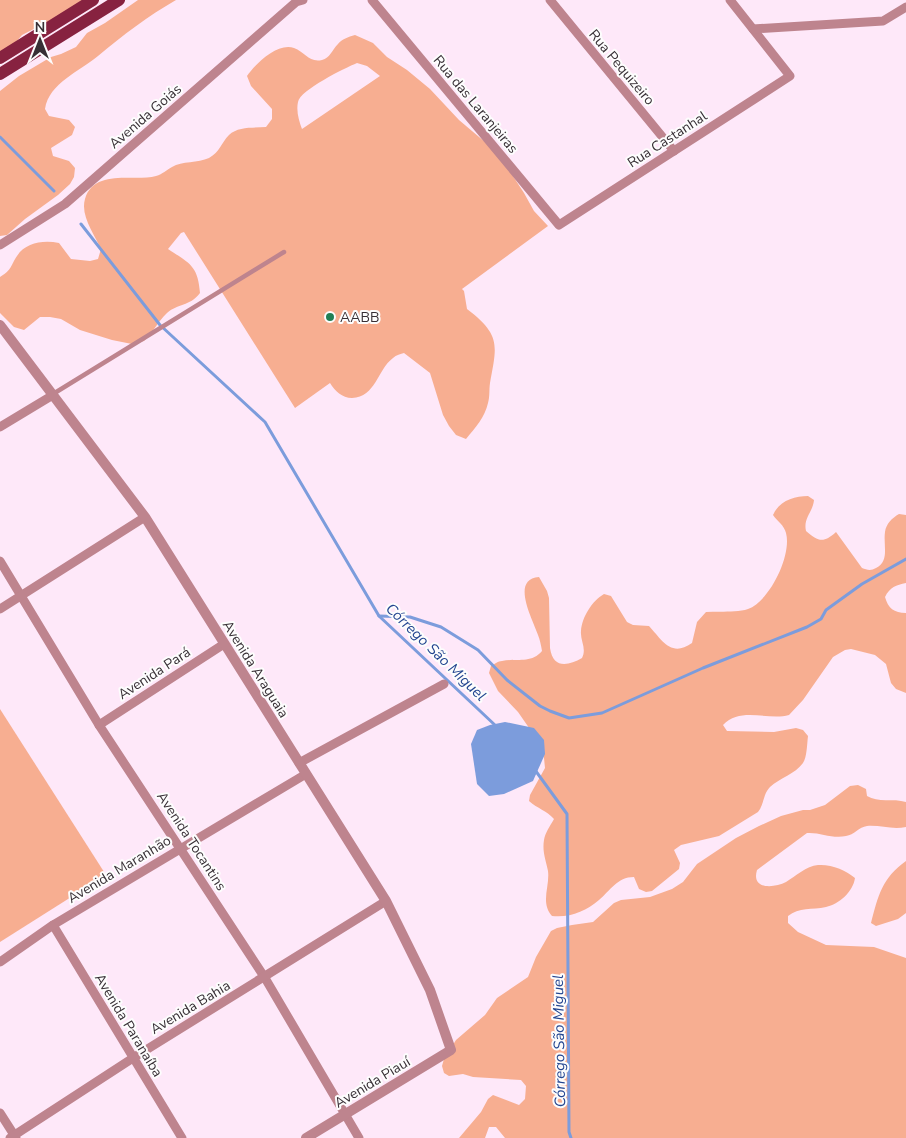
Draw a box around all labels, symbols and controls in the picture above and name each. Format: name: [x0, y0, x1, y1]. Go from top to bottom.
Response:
north arrow: [15, 15, 65, 65]
text: N: [35, 18, 45, 37]
street label: Rua Pequizeiro: [584, 25, 659, 109]
street label: Rua das Laranjeiras: [429, 51, 522, 158]
street label: Avenida Goiás: [105, 79, 186, 153]
street label: Rua Castanhal: [624, 106, 711, 172]
place label: AABB: [340, 308, 379, 327]
marker: AABB: [324, 311, 336, 323]
water label: Córrego São Miguel: [381, 599, 491, 705]
street label: Avenida Araguaia: [218, 617, 293, 722]
street label: Avenida Pará: [114, 643, 194, 704]
street label: Avenida Tocantins: [152, 788, 231, 895]
street label: Avenida Maranhão: [64, 831, 175, 908]
street label: Avenida Paranaíba: [90, 970, 167, 1081]
water label: Córrego São Miguel: [548, 974, 570, 1108]
street label: Avenida Bahia: [147, 976, 234, 1039]
street label: Avenida Piauí: [331, 1052, 414, 1113]

